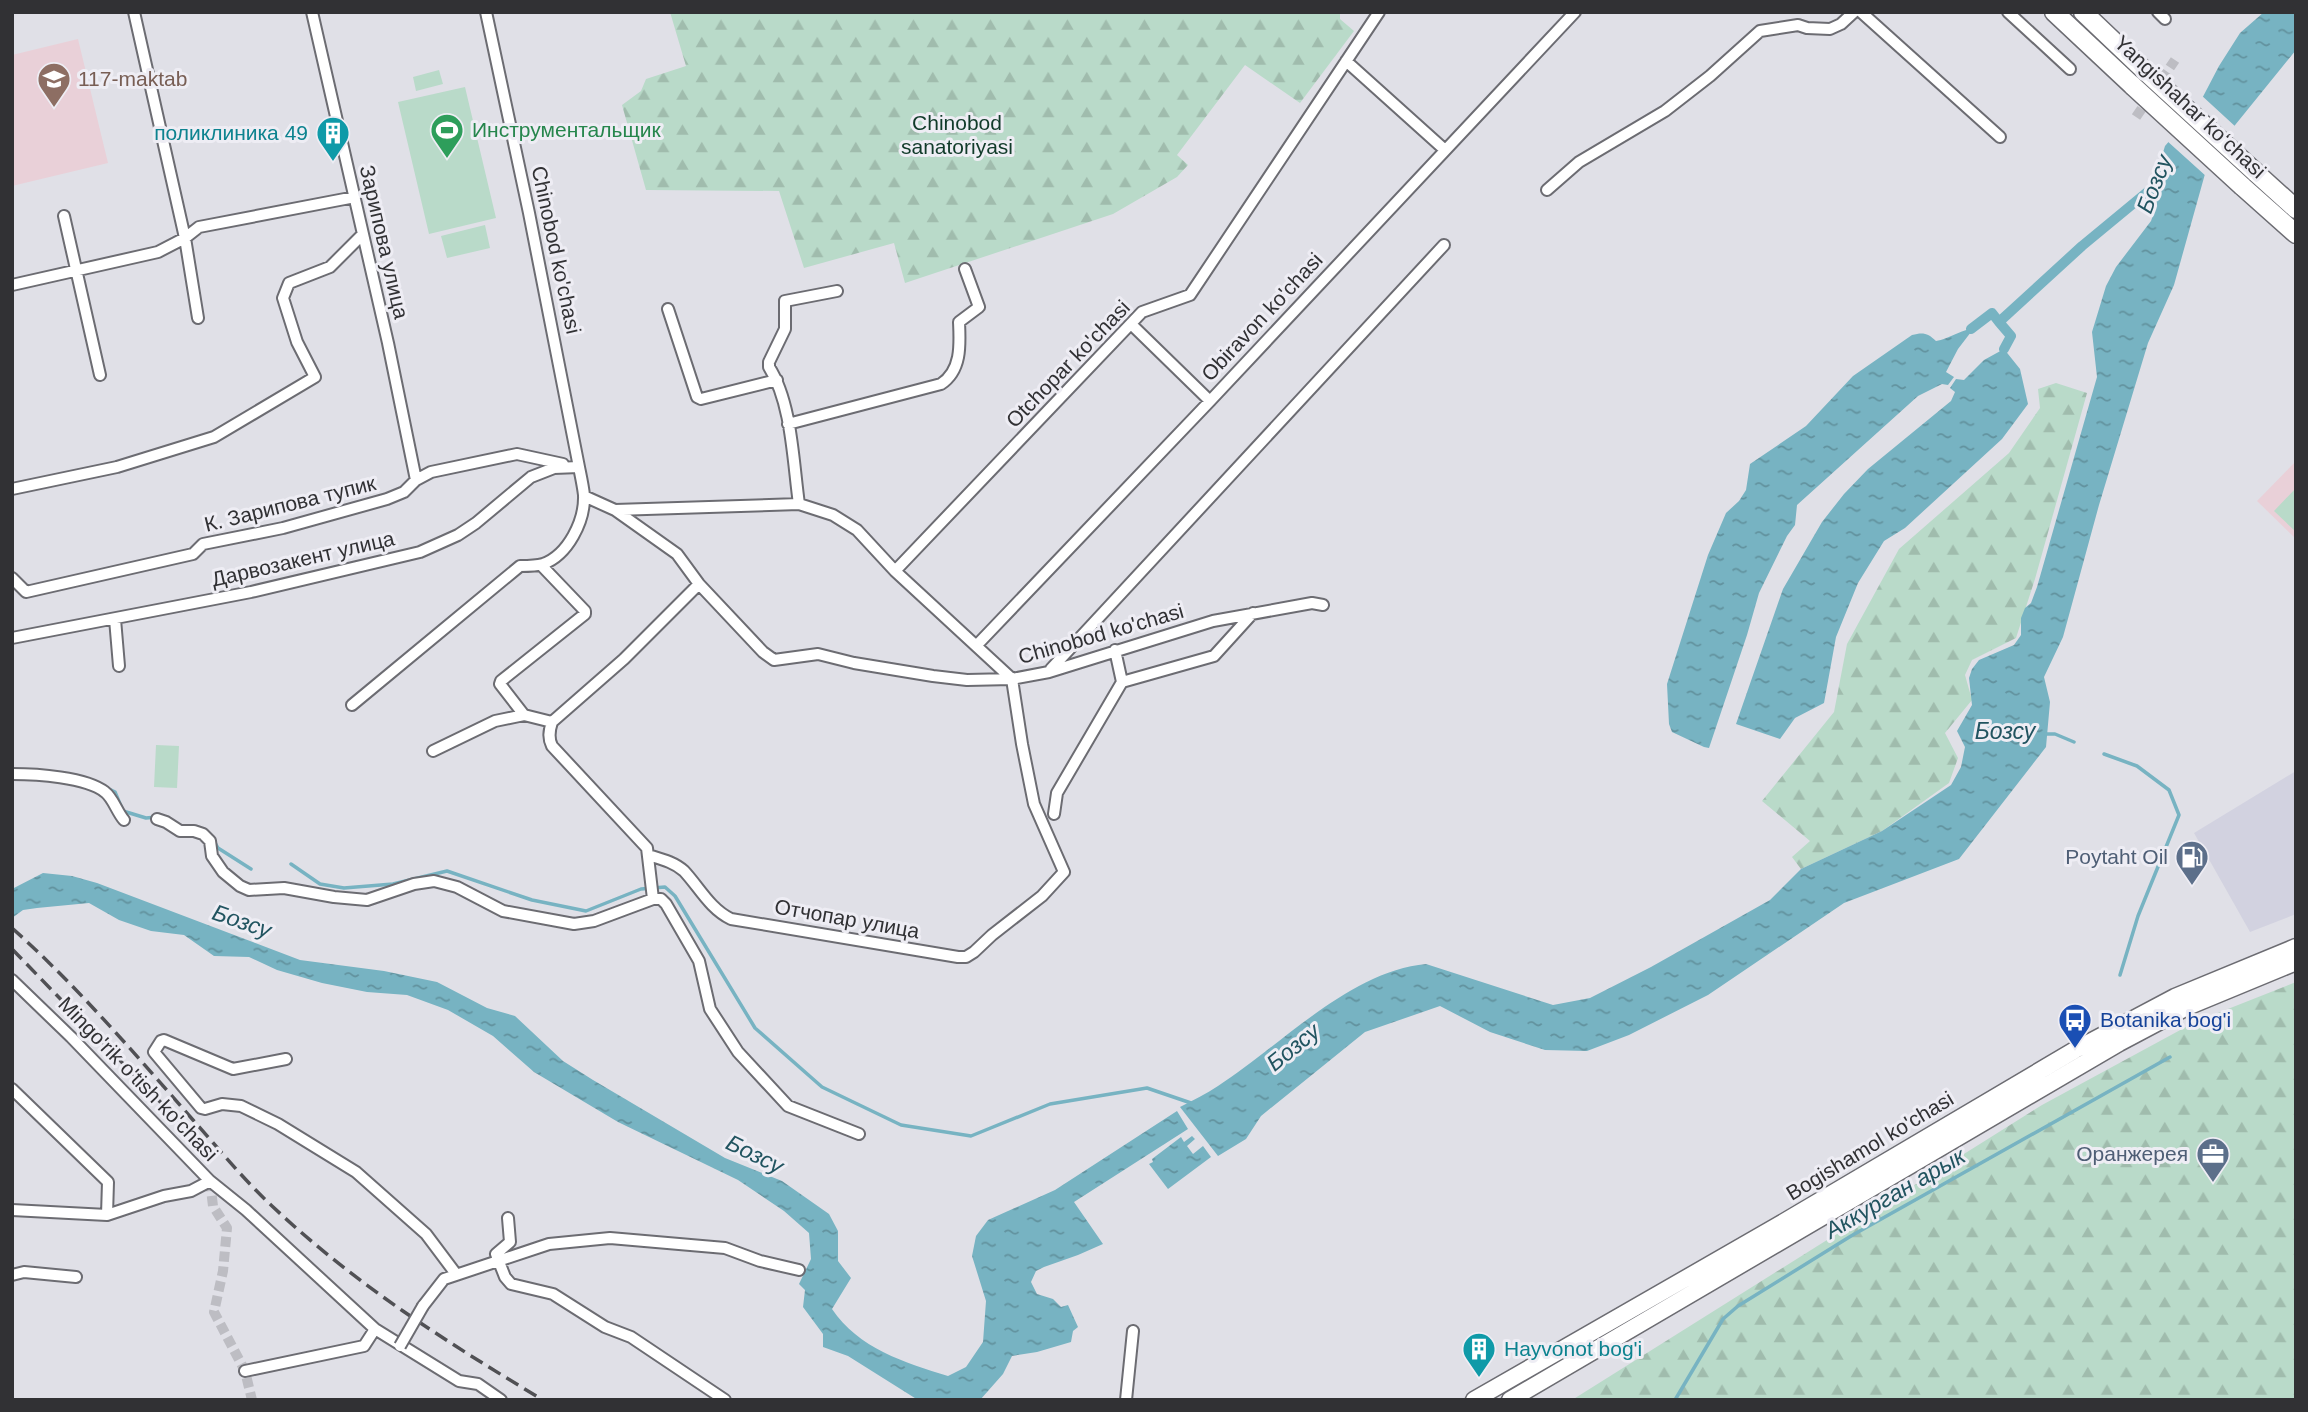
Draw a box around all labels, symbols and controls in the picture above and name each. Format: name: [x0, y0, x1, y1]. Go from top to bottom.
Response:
street label: Yangishahar ko‘chasi: [2110, 31, 2271, 183]
school or university icon: 117-maktab: [35, 60, 73, 109]
place label: 117-maktab: [78, 67, 187, 90]
sports icon: Инструментальщик: [428, 111, 466, 160]
park label: Chinobod sanatoriyasi: [901, 111, 1013, 158]
building icon: поликлиника 49: [314, 114, 352, 163]
place label: Инструментальщик: [472, 118, 661, 141]
place label: поликлиника 49: [154, 121, 308, 144]
water label: Бозсу: [2131, 150, 2178, 217]
street label: Зарипова улица: [356, 163, 413, 321]
street label: Chinobod ko'chasi: [527, 164, 586, 336]
street label: Obiravon ko'chasi: [1197, 248, 1327, 385]
street label: Otchopar ko'chasi: [1001, 295, 1134, 432]
street label: К. Зарипова тупик: [202, 471, 379, 536]
street label: Дарвозакент улица: [209, 526, 397, 591]
street label: Chinobod ko'chasi: [1016, 599, 1186, 668]
water label: Бозсу: [1975, 718, 2037, 744]
fuel station icon: Poytaht Oil: [2173, 838, 2211, 887]
place label: Poytaht Oil: [2065, 845, 2168, 868]
street label: Отчопар улица: [773, 894, 922, 943]
water label: Бозсу: [209, 899, 276, 944]
street label: Mingo'rik o'tish ko'chasi: [54, 992, 223, 1165]
bus stop icon: Botanika bog'i: [2056, 1001, 2094, 1050]
place label: Botanika bog'i: [2100, 1008, 2231, 1031]
water label: Бозсу: [1261, 1017, 1326, 1076]
street label: Bogishamol ko'chasi: [1782, 1087, 1957, 1205]
water label: Бозсу: [722, 1129, 789, 1180]
office icon: Оранжерея: [2194, 1135, 2232, 1184]
water label: Аккурган арык: [1819, 1142, 1971, 1245]
place label: Оранжерея: [2076, 1142, 2188, 1165]
building icon: Hayvonot bog'i: [1460, 1330, 1498, 1379]
place label: Hayvonot bog'i: [1504, 1337, 1642, 1360]

